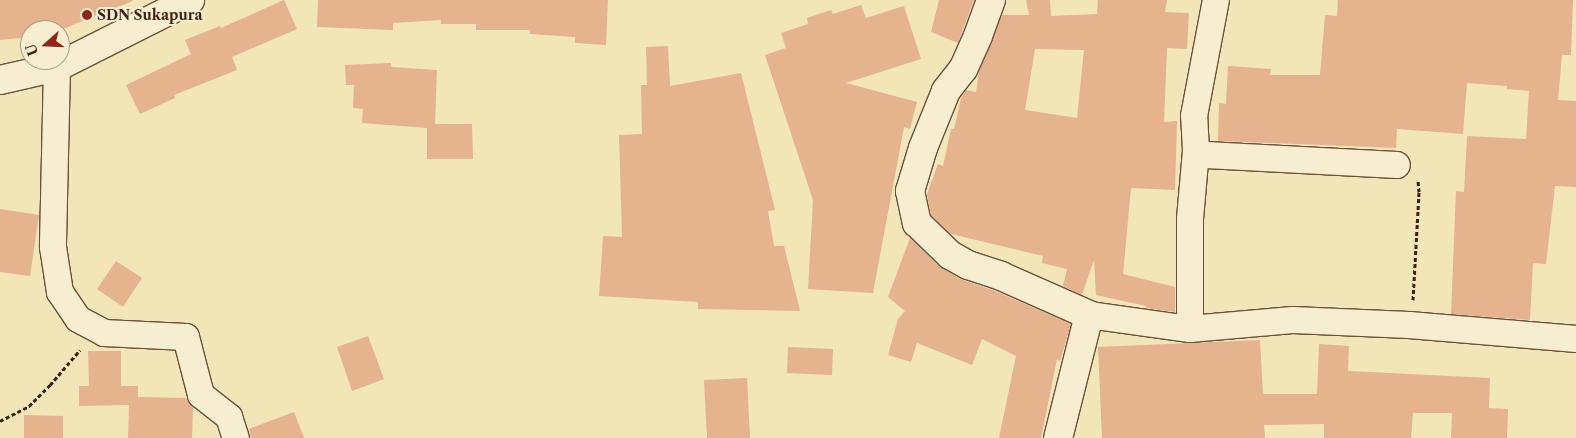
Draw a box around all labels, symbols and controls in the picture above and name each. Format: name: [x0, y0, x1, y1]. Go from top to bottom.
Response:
place label: SDN Sukapura: [97, 7, 202, 23]
marker: SDN Sukapura: [81, 9, 93, 21]
north arrow: [20, 20, 70, 70]
text: U: [21, 41, 42, 58]

